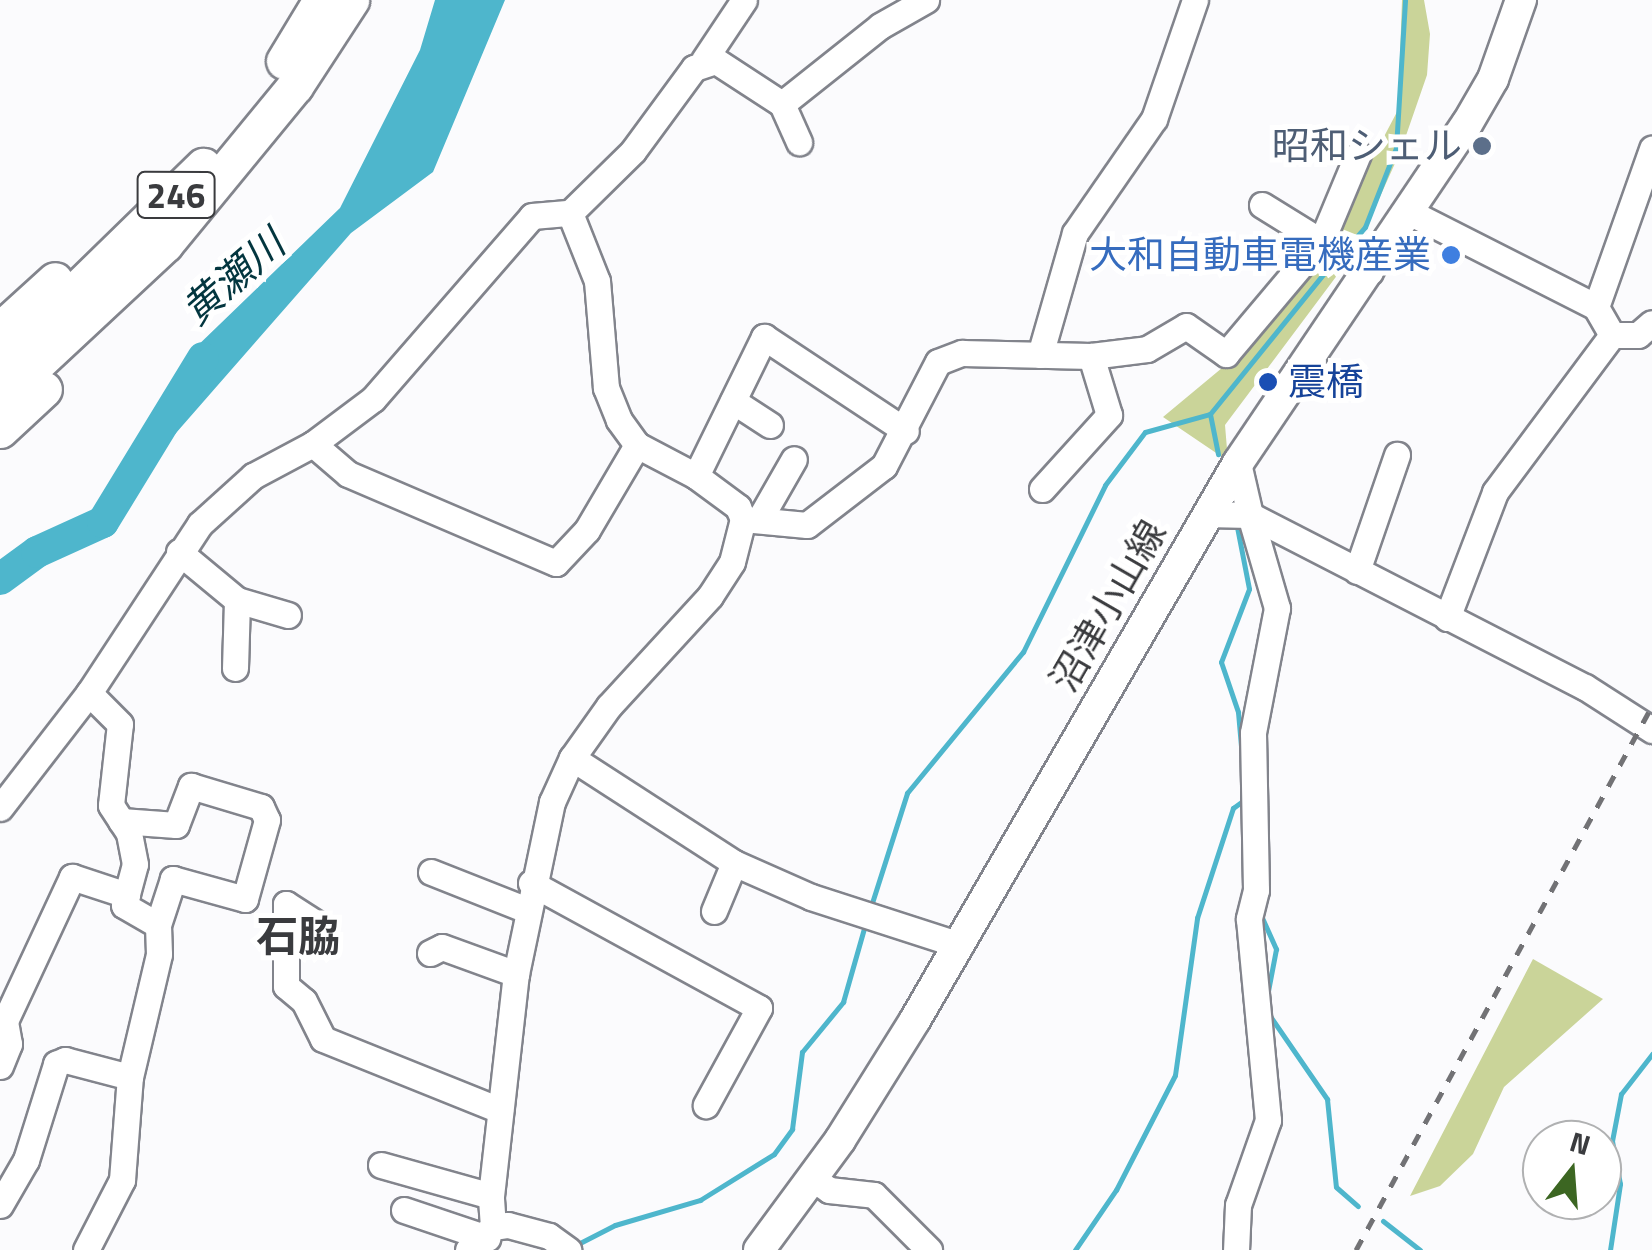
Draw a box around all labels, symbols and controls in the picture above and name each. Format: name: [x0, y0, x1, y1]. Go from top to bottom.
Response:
place label: 昭和シェル: [1272, 123, 1462, 169]
marker: 昭和シェル: [1471, 135, 1493, 157]
road number: 246: [136, 165, 216, 225]
water label: 黄瀬川: [172, 220, 294, 334]
place label: 大和自動車電機産業: [1089, 232, 1431, 278]
marker: 大和自動車電機産業: [1440, 244, 1462, 266]
place label: 震橋: [1288, 359, 1364, 405]
marker: 震橋: [1257, 371, 1279, 393]
street label: 沼津小山線: [1041, 512, 1175, 700]
district label: 石脇: [256, 910, 340, 960]
text: N: [1565, 1119, 1596, 1166]
north arrow: [1522, 1120, 1622, 1220]

